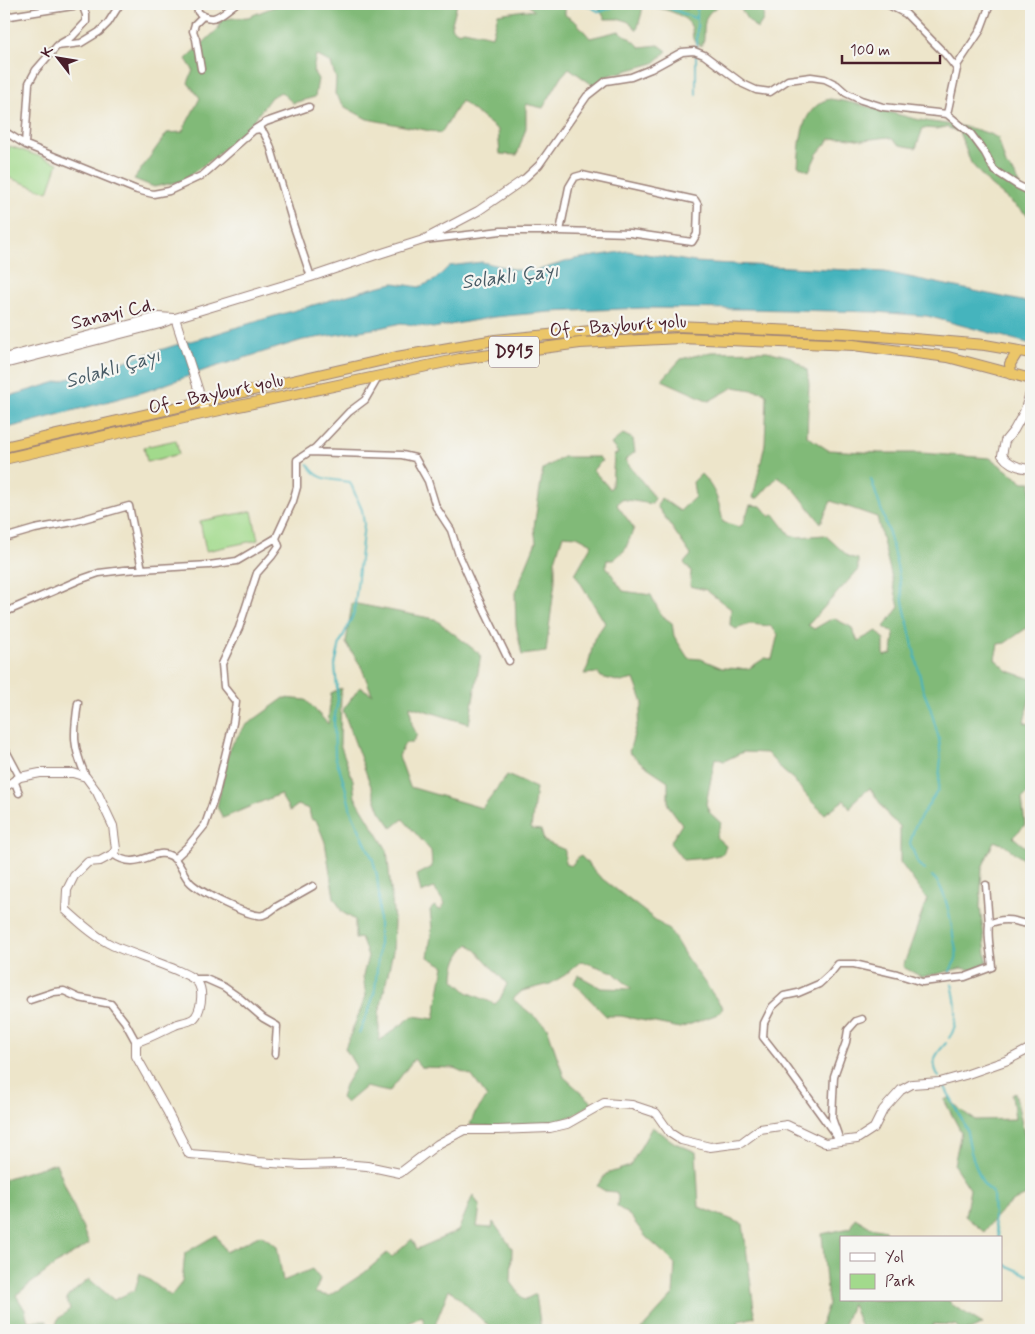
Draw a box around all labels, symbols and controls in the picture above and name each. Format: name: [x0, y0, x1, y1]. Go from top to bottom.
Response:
north arrow: [32, 32, 82, 82]
scale bar: [842, 32, 940, 64]
text: 100 m: [850, 41, 890, 61]
text: K: [37, 42, 59, 61]
water label: Solaklı Çayı: [460, 258, 561, 296]
street label: Sanayi Cd.: [69, 292, 157, 336]
street label: Of - Bayburt yolu: [549, 309, 687, 343]
road number: D915: [489, 337, 539, 368]
water label: Solaklı Çayı: [62, 342, 164, 395]
street label: Of - Bayburt yolu: [146, 368, 286, 420]
legend: [840, 1236, 1002, 1302]
text: Yol: [885, 1248, 904, 1268]
text: Park: [885, 1272, 915, 1292]

